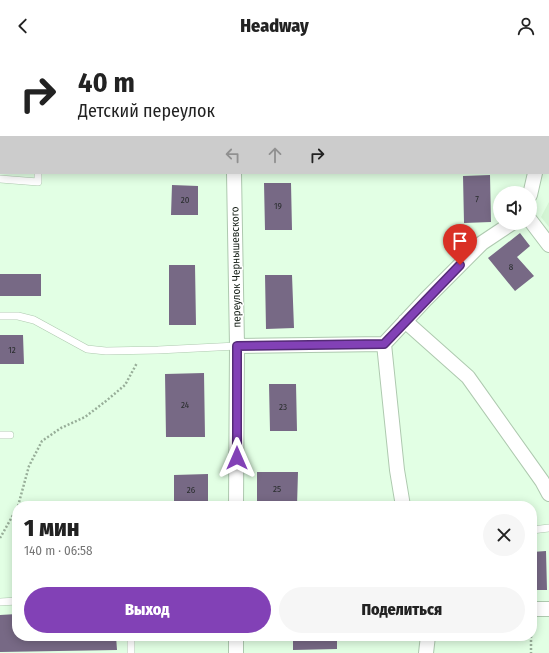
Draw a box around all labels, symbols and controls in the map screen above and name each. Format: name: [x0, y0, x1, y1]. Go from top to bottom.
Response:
icon: back: [12, 15, 34, 37]
text: Headway: [240, 15, 309, 37]
icon: person: [515, 15, 537, 37]
text: 40 m: [78, 66, 135, 99]
icon: right: [12, 68, 64, 120]
text: Детский переулок: [78, 100, 215, 122]
icon: left: [222, 144, 244, 166]
icon: ahead: [264, 144, 286, 166]
icon: right: [306, 144, 328, 166]
map controls: [493, 186, 537, 230]
button: sound: [493, 186, 537, 230]
house number: 7: [475, 194, 479, 204]
house number: 20: [181, 195, 190, 205]
house number: 19: [274, 201, 282, 211]
street label: переулок Чернышевского: [228, 206, 244, 328]
pin: [443, 224, 477, 265]
icon: arrive: [449, 230, 471, 252]
house number: 8: [509, 262, 514, 272]
house number: 12: [8, 345, 16, 355]
house number: 24: [181, 400, 190, 410]
house number: 23: [279, 402, 287, 412]
position arrow: [216, 437, 258, 479]
house number: 25: [273, 484, 281, 494]
house number: 26: [187, 485, 196, 495]
text: 1 мин: [24, 514, 79, 542]
button: close: [483, 514, 525, 556]
text: 140 m · 06:58: [24, 543, 93, 558]
button: Выход: [24, 587, 271, 633]
button: Поделиться: [279, 587, 525, 633]

